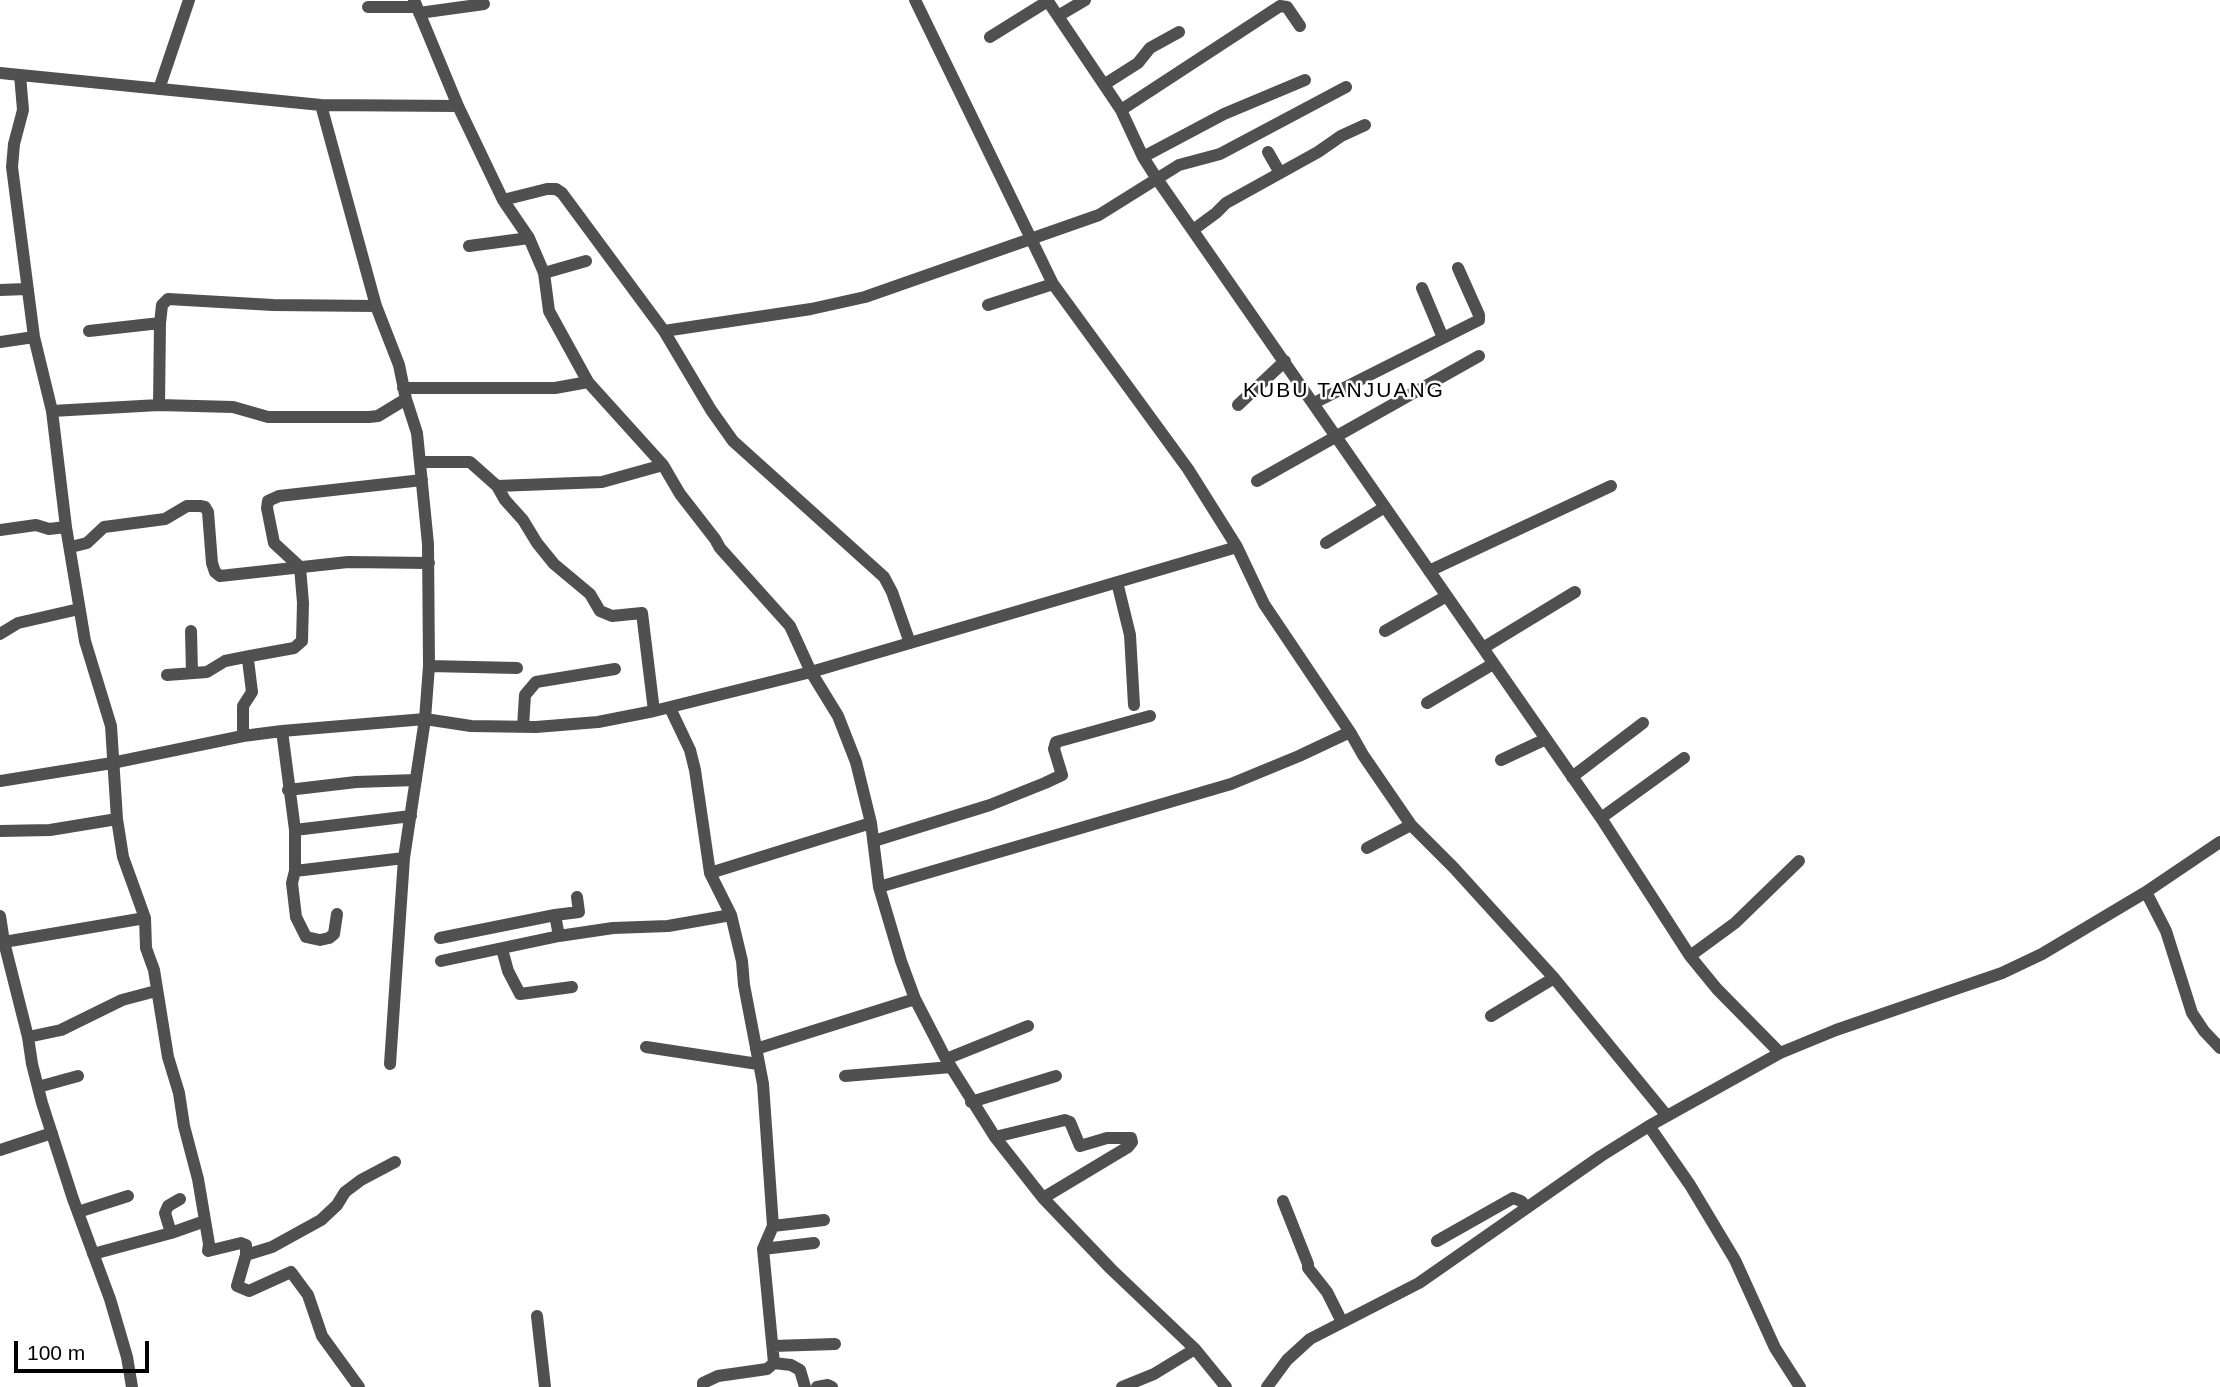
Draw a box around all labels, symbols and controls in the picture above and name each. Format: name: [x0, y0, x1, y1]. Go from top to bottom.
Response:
district label: KUBU TANJUANG: [1245, 378, 1443, 404]
scale bar: [18, 1328, 152, 1372]
text: 100 m: [27, 1341, 85, 1364]

